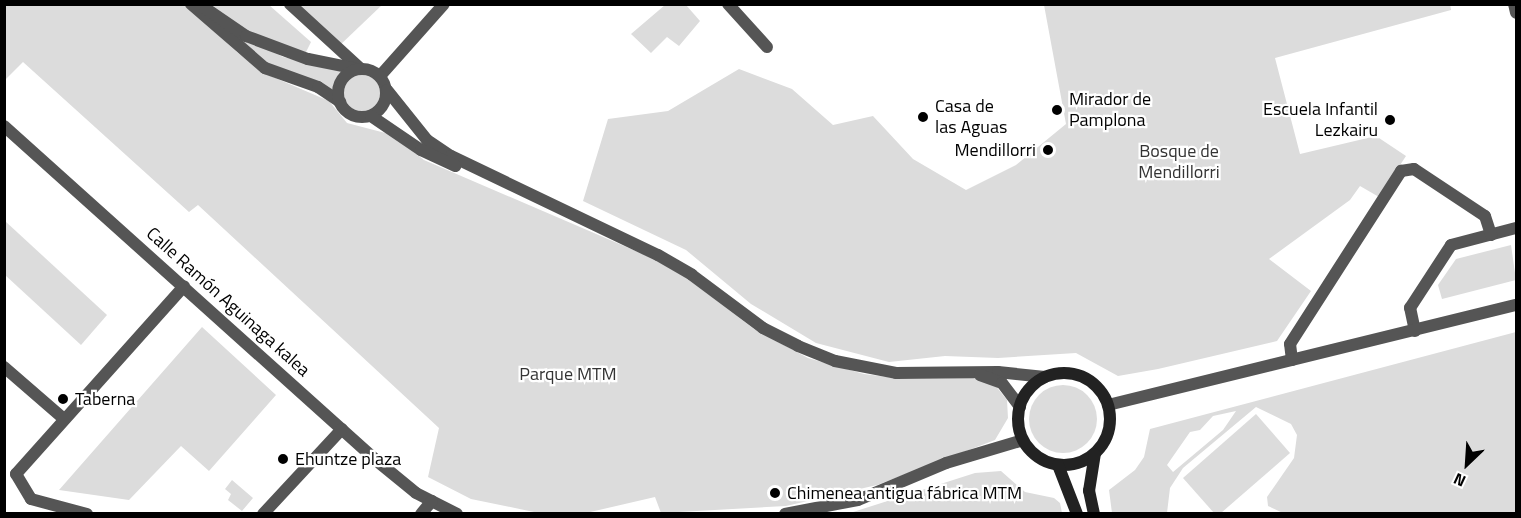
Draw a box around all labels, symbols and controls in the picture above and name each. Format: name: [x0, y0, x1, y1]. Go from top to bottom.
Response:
place label: Mirador de Pamplona: [1069, 89, 1151, 132]
place label: Casa de las Aguas: [935, 96, 1007, 138]
place label: Escuela Infantil Lezkairu: [1263, 99, 1378, 142]
marker: Mirador de Pamplona: [1050, 103, 1064, 117]
marker: Casa de las Aguas: [916, 110, 930, 124]
marker: Escuela Infantil Lezkairu: [1383, 113, 1397, 127]
place label: Mendillorri: [955, 139, 1036, 161]
park label: Bosque de Mendillorri: [1138, 141, 1220, 184]
marker: Mendillorri: [1041, 143, 1055, 157]
street label: Calle Ramón Aguinaga kalea: [142, 223, 314, 381]
park label: Parque MTM: [519, 363, 617, 385]
place label: Taberna: [75, 388, 135, 410]
marker: Taberna: [56, 392, 70, 406]
north arrow: [1437, 434, 1497, 494]
place label: Ehuntze plaza: [295, 448, 401, 470]
marker: Ehuntze plaza: [276, 452, 290, 466]
text: N: [1449, 467, 1469, 494]
place label: Chimenea antigua fábrica MTM: [787, 482, 1022, 504]
marker: Chimenea antigua fábrica MTM: [768, 486, 782, 500]

